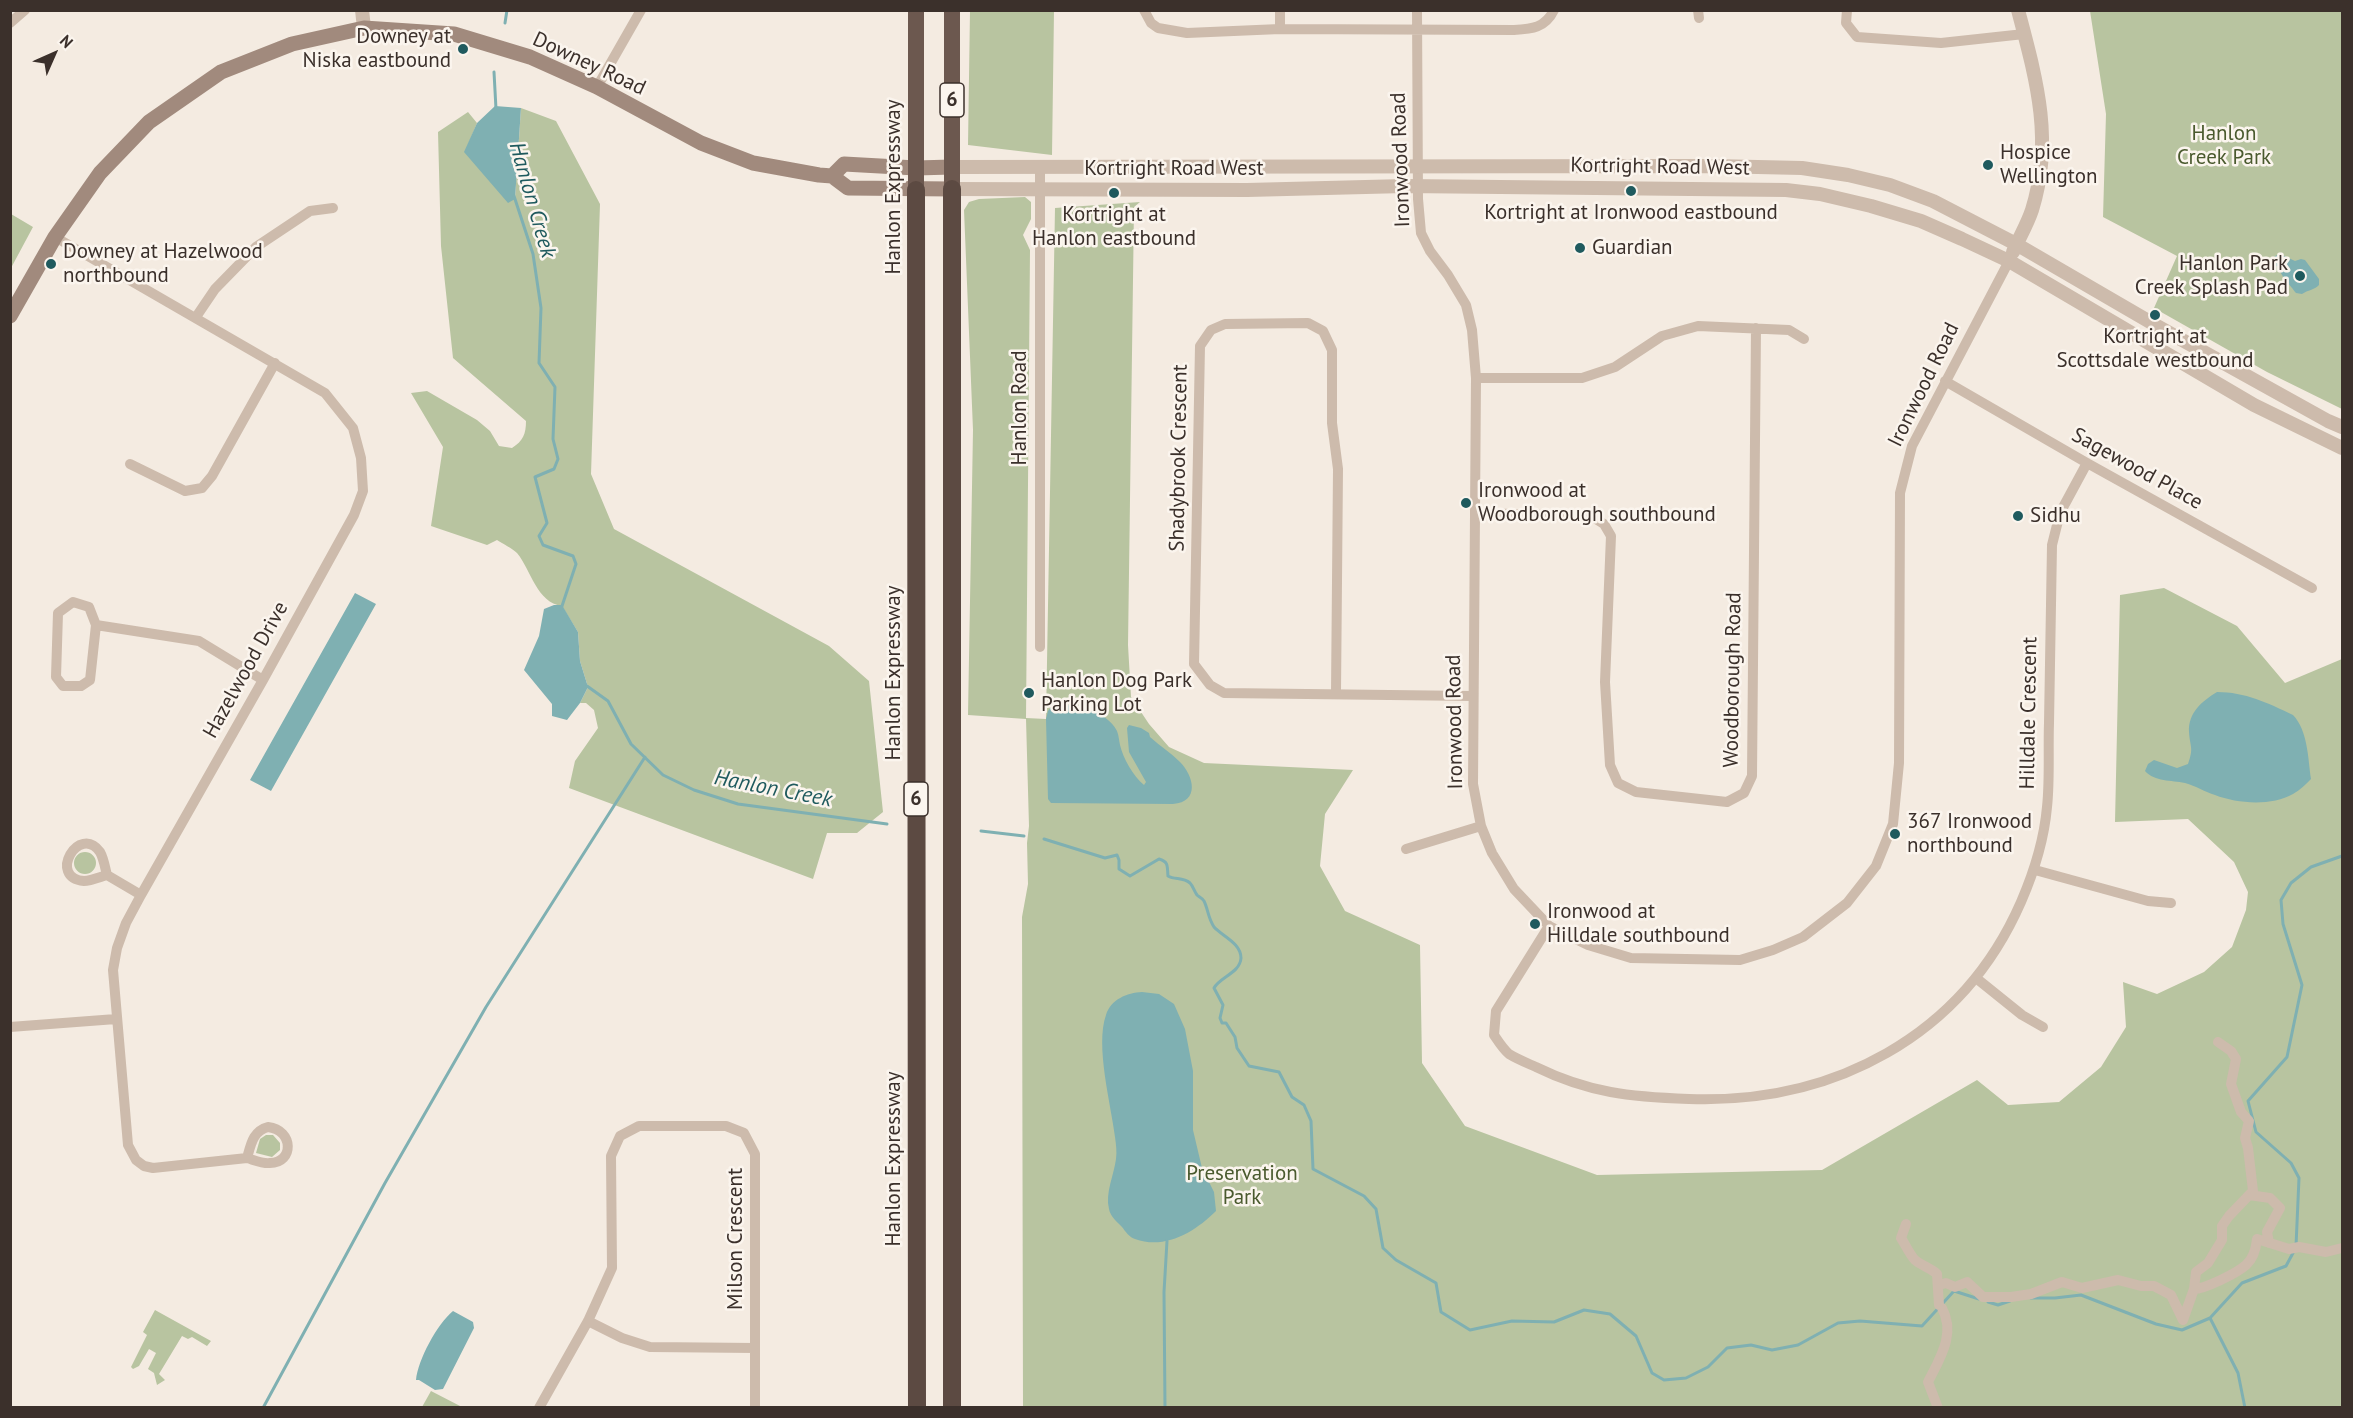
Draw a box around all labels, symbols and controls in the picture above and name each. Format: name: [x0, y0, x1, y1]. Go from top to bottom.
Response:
north arrow: [24, 24, 84, 84]
place label: Downey at Niska eastbound: [303, 24, 451, 74]
street label: Downey Road: [529, 27, 649, 101]
text: N: [56, 30, 78, 52]
marker: Downey at Niska eastbound: [456, 42, 470, 56]
road number: 6: [940, 83, 964, 117]
street label: Ironwood Road: [1386, 92, 1416, 228]
street label: Hanlon Expressway: [881, 99, 907, 275]
park label: Hanlon Creek Park: [2177, 121, 2271, 171]
water label: Hanlon Creek: [503, 139, 561, 261]
place label: Hospice Wellington: [2000, 140, 2097, 190]
street label: Kortright Road West: [1570, 153, 1750, 181]
street label: Kortright Road West: [1084, 156, 1264, 182]
marker: Hospice Wellington: [1981, 158, 1995, 172]
marker: Kortright at Ironwood eastbound: [1624, 184, 1638, 198]
marker: Kortright at Hanlon eastbound: [1107, 186, 1121, 200]
place label: Kortright at Ironwood eastbound: [1484, 200, 1778, 226]
place label: Kortright at Hanlon eastbound: [1032, 202, 1196, 252]
place label: Guardian: [1592, 235, 1673, 261]
place label: Downey at Hazelwood northbound: [63, 239, 263, 289]
marker: Guardian: [1573, 241, 1587, 255]
place label: Hanlon Park Creek Splash Pad: [2135, 251, 2288, 301]
marker: Downey at Hazelwood northbound: [44, 257, 58, 271]
marker: Hanlon Park Creek Splash Pad: [2293, 269, 2307, 283]
marker: Kortright at Scottsdale westbound: [2148, 308, 2162, 322]
street label: Ironwood Road: [1883, 319, 1965, 451]
place label: Kortright at Scottsdale westbound: [2056, 324, 2254, 374]
street label: Hanlon Road: [1007, 351, 1033, 465]
street label: Shadybrook Crescent: [1165, 364, 1193, 552]
street label: Sagewood Place: [2067, 423, 2207, 515]
place label: Ironwood at Woodborough southbound: [1478, 478, 1716, 528]
marker: Ironwood at Woodborough southbound: [1459, 496, 1473, 510]
place label: Sidhu: [2030, 503, 2081, 529]
marker: Sidhu: [2011, 509, 2025, 523]
street label: Hanlon Expressway: [881, 585, 907, 761]
street label: Woodborough Road: [1719, 592, 1747, 768]
street label: Hazelwood Drive: [198, 597, 294, 743]
street label: Hilldale Crescent: [2015, 636, 2043, 790]
street label: Ironwood Road: [1441, 654, 1469, 790]
place label: Hanlon Dog Park Parking Lot: [1041, 668, 1192, 718]
marker: Hanlon Dog Park Parking Lot: [1022, 686, 1036, 700]
water label: Hanlon Creek: [712, 765, 834, 813]
road number: 6: [904, 782, 928, 816]
place label: 367 Ironwood northbound: [1907, 809, 2032, 859]
marker: 367 Ironwood northbound: [1888, 827, 1902, 841]
place label: Ironwood at Hilldale southbound: [1547, 899, 1730, 949]
marker: Ironwood at Hilldale southbound: [1528, 917, 1542, 931]
street label: Hanlon Expressway: [881, 1071, 907, 1247]
park label: Preservation Park: [1186, 1161, 1298, 1211]
street label: Milson Crescent: [723, 1168, 749, 1310]

